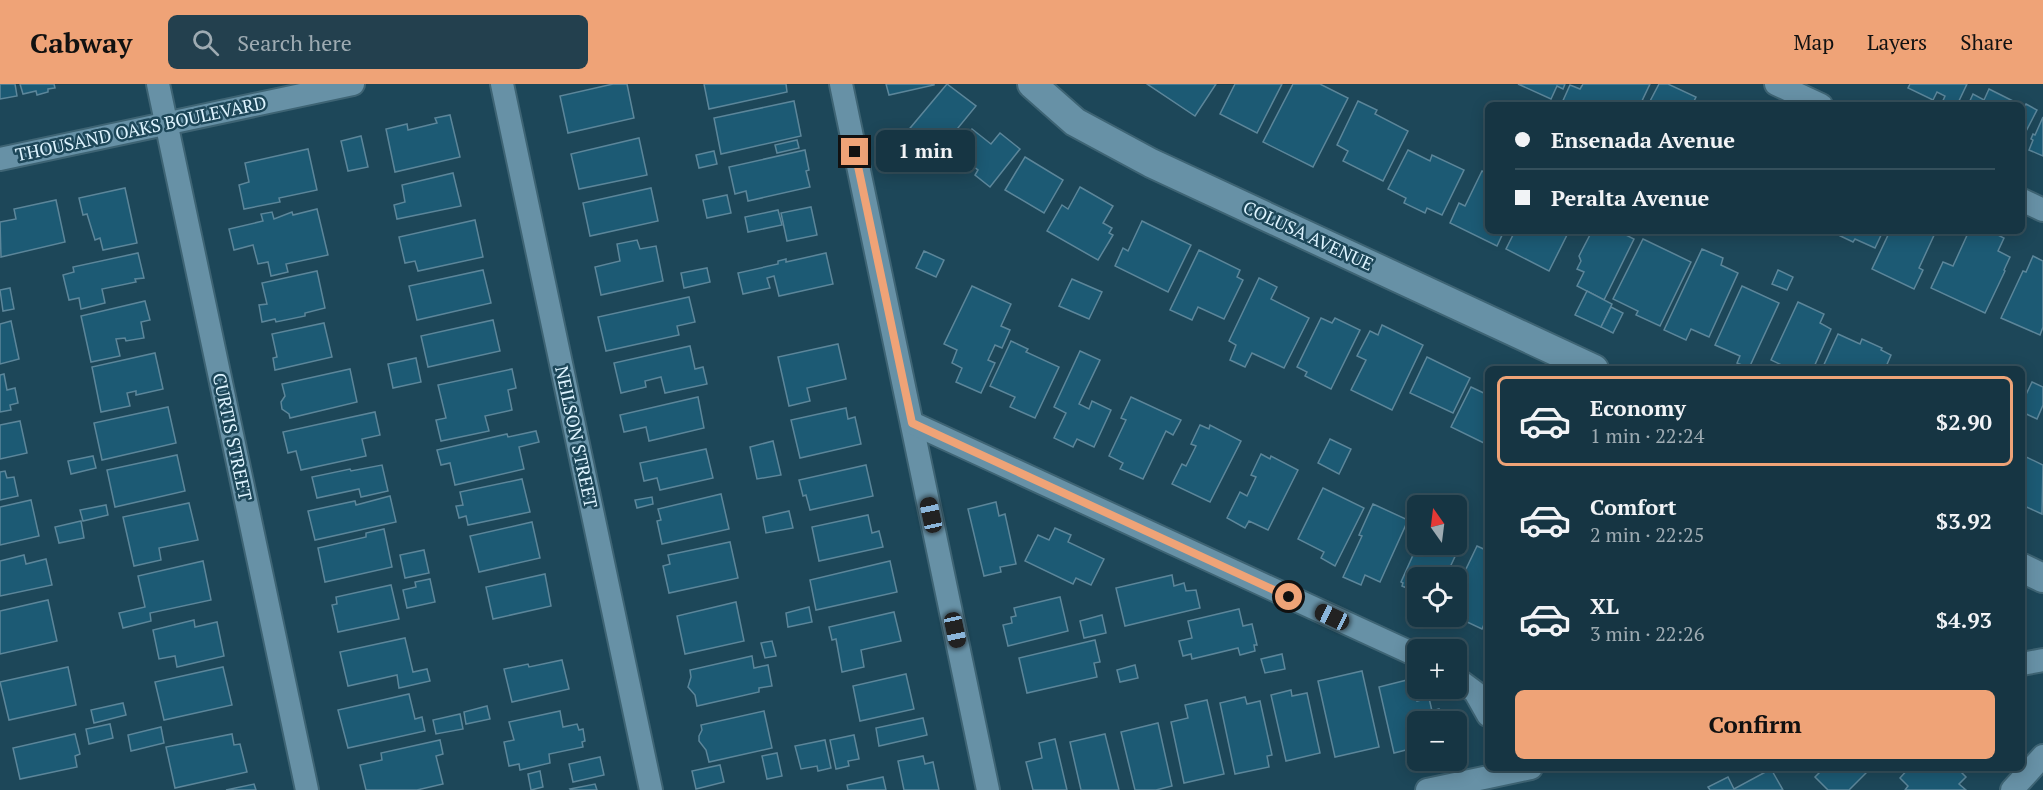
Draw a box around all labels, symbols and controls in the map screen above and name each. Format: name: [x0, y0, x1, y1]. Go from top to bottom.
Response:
search box: [168, 15, 588, 69]
text: Cabway: [30, 24, 132, 61]
icon: search: [189, 26, 222, 59]
text: Search here: [237, 28, 352, 57]
text: Map: [1793, 28, 1834, 56]
text: Layers: [1867, 28, 1927, 56]
text: Share: [1960, 28, 2013, 56]
street label: THOUSAND OAKS BOULEVARD: [13, 90, 268, 166]
text: Ensenada Avenue: [1551, 125, 1735, 154]
callout: 1 min: [876, 131, 975, 173]
text: 1 min: [898, 137, 953, 164]
route end: [841, 138, 868, 165]
text: Peralta Avenue: [1551, 183, 1709, 212]
street label: COLUSA AVENUE: [1239, 194, 1377, 276]
street label: NEILSON STREET: [550, 364, 604, 510]
street label: CURTIS STREET: [208, 371, 258, 503]
text: Economy: [1590, 393, 1686, 422]
icon: car: [1518, 394, 1572, 448]
text: $2.90: [1936, 407, 1992, 436]
text: 1 min · 22:24: [1590, 422, 1704, 449]
text: Comfort: [1590, 492, 1676, 521]
icon: car: [1518, 493, 1572, 547]
north arrow: [1407, 495, 1467, 555]
map controls: [1407, 495, 1467, 771]
car: [918, 496, 944, 534]
text: $3.92: [1936, 506, 1992, 535]
text: 2 min · 22:25: [1590, 521, 1704, 548]
button: locate: [1407, 567, 1467, 627]
route start: [1275, 583, 1302, 610]
text: XL: [1590, 591, 1619, 620]
icon: car: [1518, 592, 1572, 646]
car: [1312, 601, 1352, 633]
text: $4.93: [1936, 605, 1992, 634]
car: [942, 611, 968, 649]
text: 3 min · 22:26: [1590, 620, 1704, 647]
button: +: [1407, 639, 1467, 699]
button: Confirm: [1515, 690, 1995, 759]
button: −: [1407, 711, 1467, 771]

